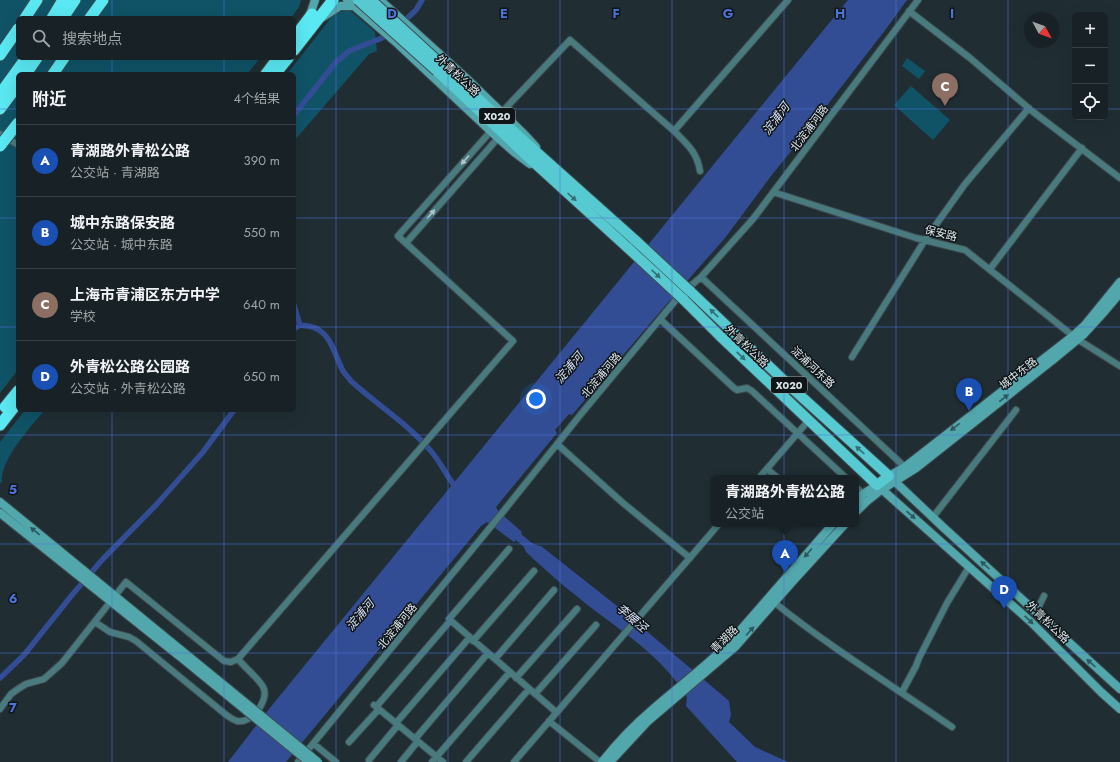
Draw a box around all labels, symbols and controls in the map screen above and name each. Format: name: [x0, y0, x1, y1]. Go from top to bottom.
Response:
text: D: [387, 4, 397, 23]
text: E: [500, 4, 508, 23]
text: F: [612, 4, 620, 23]
text: G: [723, 4, 734, 23]
text: H: [835, 4, 845, 23]
text: I: [950, 4, 954, 23]
north arrow: [1024, 12, 1060, 48]
map controls: [1072, 12, 1108, 120]
button: +: [1072, 12, 1108, 48]
search box: [16, 16, 296, 60]
icon: search: [30, 27, 52, 49]
text: 搜索地点: [62, 28, 122, 50]
button: −: [1072, 48, 1108, 84]
street label: 外青松公路: [432, 50, 484, 100]
pin: C: [932, 73, 958, 106]
button: locate: [1072, 84, 1108, 120]
text: 附近: [32, 87, 66, 111]
text: 4个结果: [233, 89, 280, 108]
water label: 淀浦河: [758, 98, 795, 139]
street label: 北淀浦河路: [786, 101, 832, 155]
road number: X020: [479, 108, 515, 124]
text: 青湖路外青松公路: [70, 140, 190, 162]
text: A: [40, 151, 50, 170]
text: 390 m: [244, 151, 280, 170]
one-way arrow: [460, 155, 470, 165]
text: 公交站 · 青湖路: [70, 163, 160, 182]
one-way arrow: [567, 192, 577, 202]
one-way arrow: [427, 209, 436, 219]
text: 城中东路保安路: [70, 212, 175, 234]
street label: 保安路: [923, 221, 959, 245]
text: B: [41, 223, 49, 242]
text: 550 m: [243, 223, 280, 242]
text: 公交站 · 城中东路: [70, 235, 173, 254]
one-way arrow: [651, 269, 661, 278]
text: 上海市青浦区东方中学: [70, 284, 220, 306]
text: C: [40, 295, 50, 314]
text: 640 m: [243, 295, 280, 314]
text: 学校: [70, 307, 96, 326]
one-way arrow: [709, 309, 719, 318]
street label: 外青松公路: [722, 321, 772, 371]
street label: 淀浦河东路: [787, 342, 839, 392]
water label: 淀浦河: [551, 347, 589, 388]
street label: 北淀浦河路: [577, 349, 625, 401]
one-way arrow: [736, 351, 746, 361]
street label: 城中东路: [996, 353, 1040, 393]
text: 外青松公路公园路: [70, 356, 190, 378]
text: D: [40, 367, 50, 386]
text: 650 m: [243, 367, 280, 386]
road number: X020: [771, 377, 807, 393]
pin: B: [956, 378, 982, 411]
text: 公交站 · 外青松公路: [70, 379, 186, 398]
your location: [526, 389, 546, 409]
one-way arrow: [999, 394, 1010, 403]
one-way arrow: [950, 423, 961, 432]
one-way arrow: [855, 445, 866, 454]
popup: [711, 475, 859, 527]
text: 5: [9, 480, 17, 499]
text: 青湖路外青松公路: [725, 481, 845, 503]
text: 公交站: [725, 504, 764, 523]
one-way arrow: [905, 511, 916, 520]
one-way arrow: [30, 527, 41, 536]
pin: A: [772, 540, 798, 573]
one-way arrow: [803, 548, 812, 559]
one-way arrow: [980, 560, 990, 570]
pin: D: [991, 576, 1017, 609]
text: 6: [9, 589, 18, 608]
water label: 淀浦河: [342, 594, 380, 635]
street label: 外青松公路: [1023, 597, 1073, 647]
street label: 北淀浦河路: [373, 600, 421, 652]
water label: 李腰泾: [612, 600, 652, 637]
one-way arrow: [1024, 615, 1034, 625]
street label: 青湖路: [707, 622, 741, 656]
one-way arrow: [745, 625, 754, 636]
one-way arrow: [1086, 658, 1096, 667]
text: 7: [9, 698, 17, 717]

